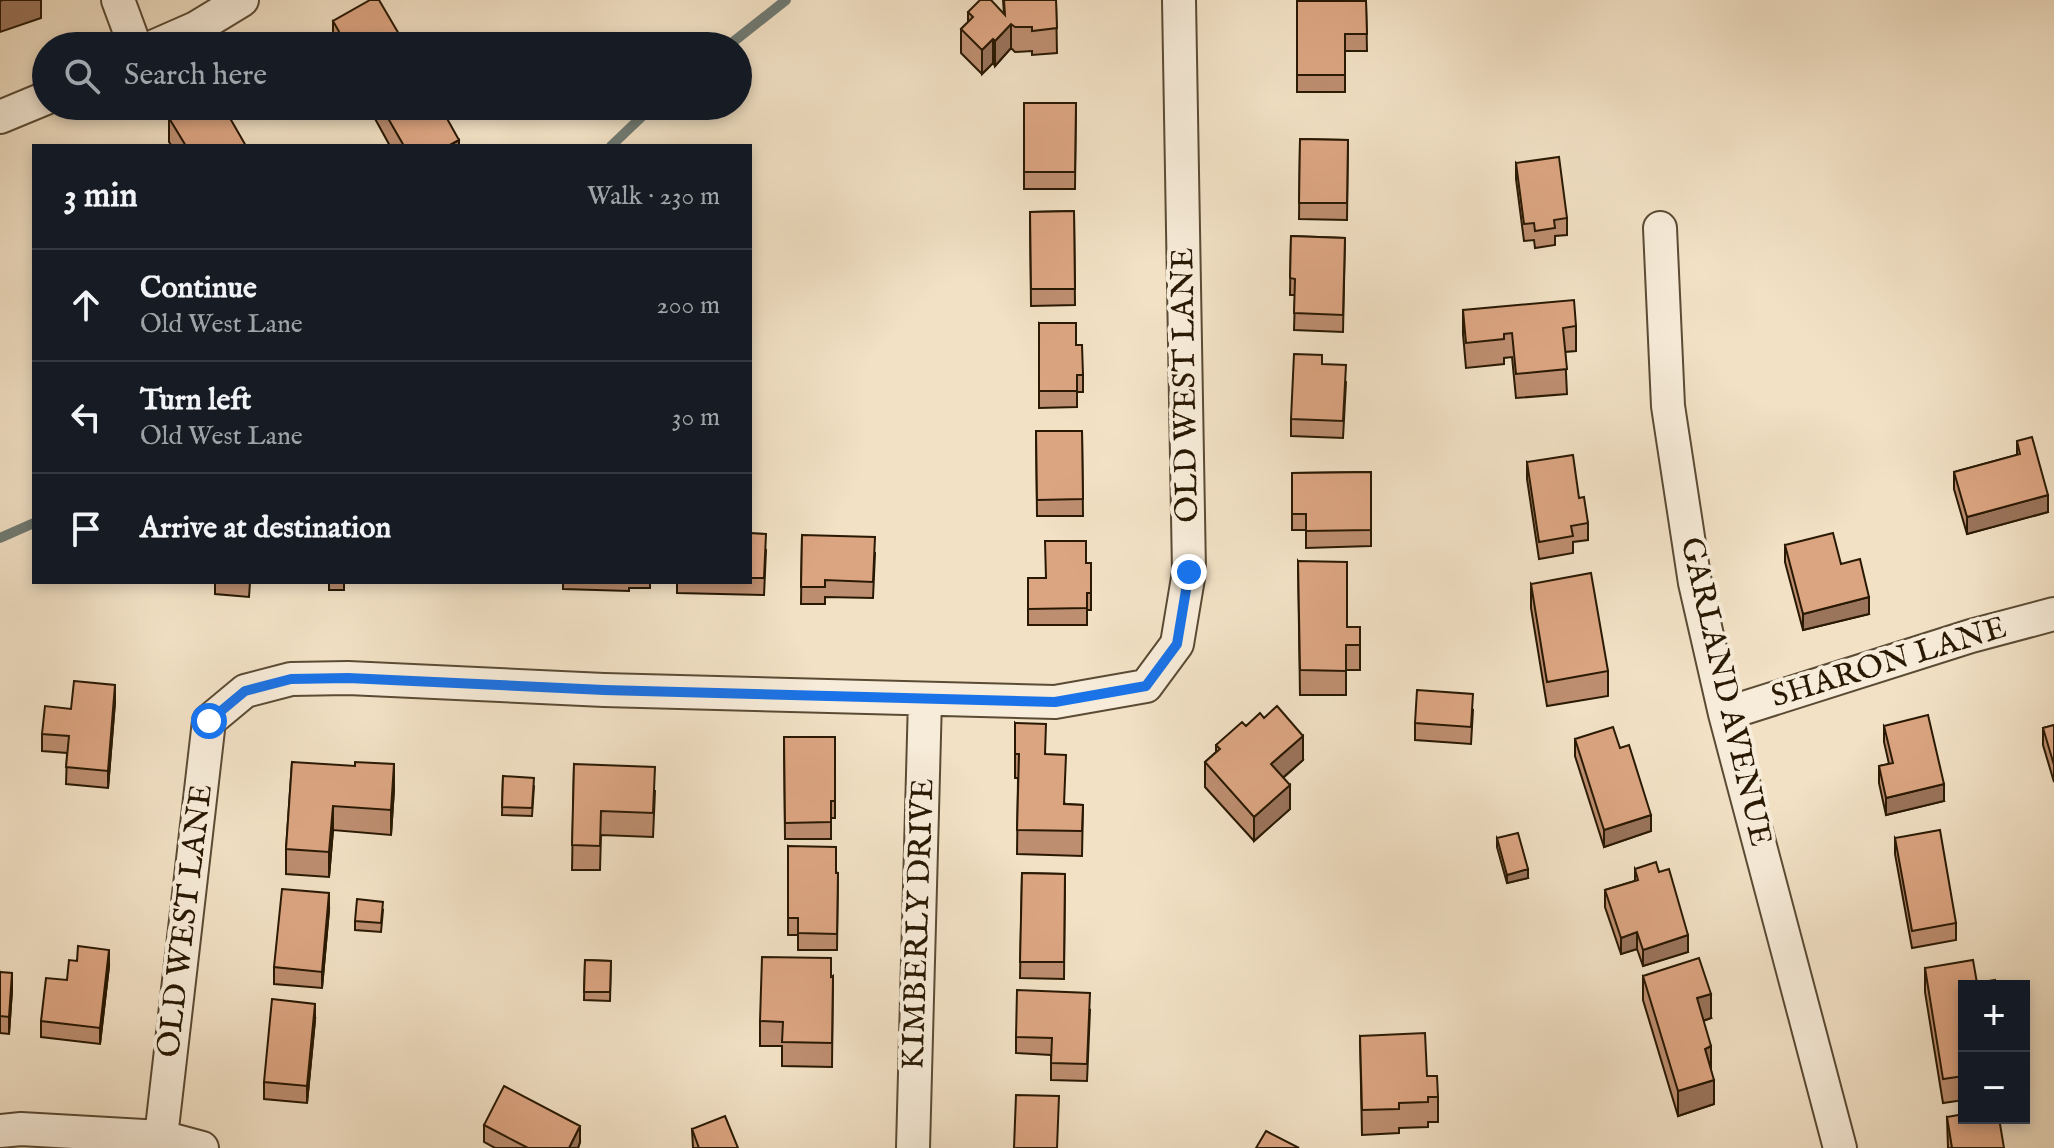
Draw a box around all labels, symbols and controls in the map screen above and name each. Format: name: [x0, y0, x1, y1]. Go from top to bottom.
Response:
search box: [32, 32, 752, 120]
icon: search: [60, 54, 104, 98]
text: Search here: [124, 57, 267, 95]
text: 3 min: [64, 175, 138, 218]
text: Walk · 230 m: [587, 180, 720, 213]
street label: OLD WEST LANE: [1163, 247, 1209, 523]
text: Continue: [140, 270, 257, 308]
icon: ahead: [64, 283, 108, 327]
text: 200 m: [656, 289, 720, 322]
text: Old West Lane: [140, 308, 303, 341]
text: Turn left: [140, 382, 251, 420]
icon: left: [64, 395, 108, 439]
text: 30 m: [672, 401, 720, 434]
text: Old West Lane: [140, 420, 303, 453]
icon: arrive: [64, 507, 108, 551]
text: Arrive at destination: [140, 510, 391, 548]
street label: GARLAND AVENUE: [1669, 533, 1781, 851]
route end: [1171, 554, 1207, 590]
street label: SHARON LANE: [1766, 608, 2012, 718]
route start: [191, 703, 227, 739]
street label: KIMBERLY DRIVE: [893, 778, 945, 1070]
street label: OLD WEST LANE: [149, 782, 223, 1060]
map controls: [1958, 980, 2030, 1124]
button: +: [1958, 980, 2030, 1052]
button: −: [1958, 1052, 2030, 1124]

